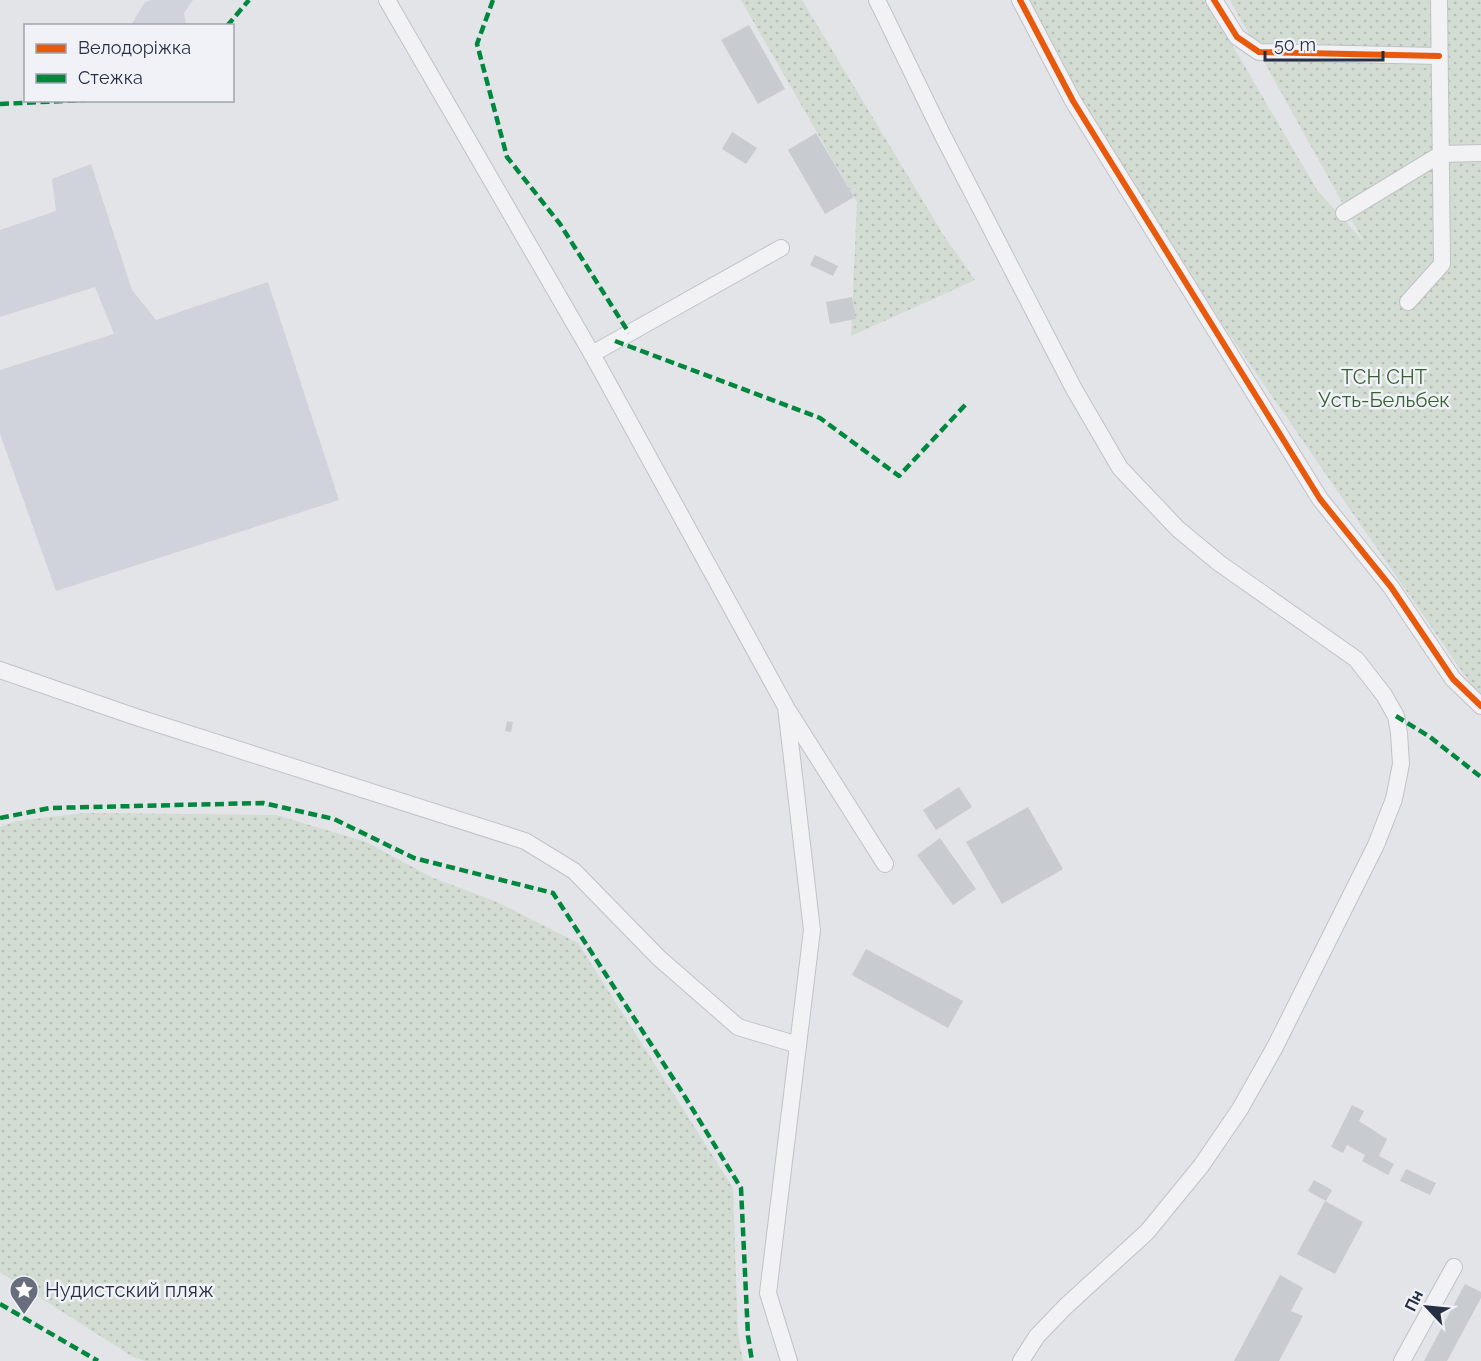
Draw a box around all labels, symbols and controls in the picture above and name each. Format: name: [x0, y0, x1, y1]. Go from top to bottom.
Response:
legend: [24, 24, 234, 102]
scale bar: [1265, 24, 1384, 62]
text: 50 m: [1274, 34, 1316, 55]
text: Велодоріжка: [78, 37, 191, 58]
text: Стежка: [78, 67, 143, 88]
park label: ТСН СНТ Усть-Бельбек: [1318, 365, 1450, 412]
place icon: Нудистский пляж: [8, 1274, 40, 1316]
north arrow: [1397, 1277, 1457, 1337]
place label: Нудистский пляж: [45, 1278, 214, 1302]
text: Пн: [1401, 1287, 1427, 1314]

